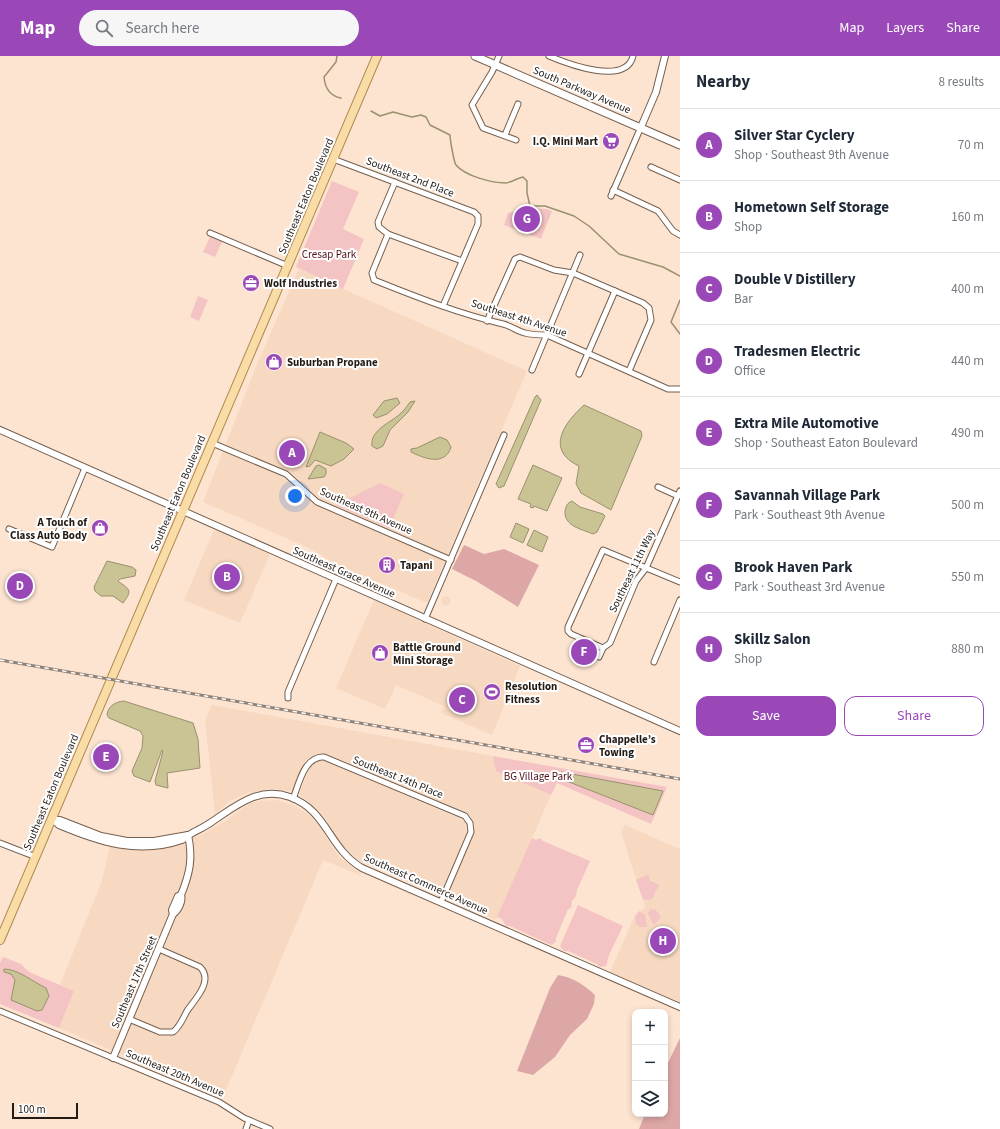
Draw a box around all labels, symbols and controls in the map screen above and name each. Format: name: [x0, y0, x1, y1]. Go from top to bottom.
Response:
search box: [79, 10, 359, 46]
text: Map: [20, 15, 55, 42]
icon: search: [93, 17, 115, 39]
text: Search here: [125, 18, 199, 39]
text: Map: [839, 18, 864, 38]
text: Layers: [886, 18, 924, 38]
text: Share: [946, 18, 980, 38]
street label: South Parkway Avenue: [531, 63, 634, 118]
text: Nearby: [696, 70, 750, 94]
text: 8 results: [939, 73, 984, 91]
text: Silver Star Cyclery: [734, 125, 855, 146]
supermarket icon: I.Q. Mini Mart: [601, 131, 621, 151]
place label: I.Q. Mini Mart: [533, 134, 599, 149]
street label: Southeast Eaton Boulevard: [275, 136, 337, 256]
text: A: [705, 136, 713, 154]
text: 70 m: [958, 136, 984, 154]
text: Shop · Southeast 9th Avenue: [734, 146, 889, 164]
street label: Southeast 2nd Place: [364, 153, 457, 201]
text: Hometown Self Storage: [734, 197, 889, 218]
pin: G: [514, 204, 540, 234]
text: B: [705, 208, 713, 226]
text: 160 m: [951, 208, 984, 226]
text: Shop: [734, 218, 762, 236]
park label: Cresap Park: [302, 247, 357, 262]
text: Double V Distillery: [734, 269, 856, 290]
office icon: Wolf Industries: [241, 273, 261, 293]
place label: Wolf Industries: [264, 276, 337, 291]
text: C: [705, 280, 713, 298]
text: 400 m: [951, 280, 984, 298]
text: Bar: [734, 290, 753, 308]
street label: Southeast 4th Avenue: [469, 295, 569, 341]
text: Tradesmen Electric: [734, 341, 860, 362]
shop icon: Suburban Propane: [264, 352, 284, 372]
text: D: [705, 352, 713, 370]
text: 440 m: [951, 352, 984, 370]
place label: Suburban Propane: [287, 355, 378, 370]
text: Office: [734, 362, 765, 380]
text: Extra Mile Automotive: [734, 413, 879, 434]
text: E: [705, 424, 713, 442]
text: 490 m: [951, 424, 984, 442]
street label: Southeast Eaton Boulevard: [147, 433, 209, 553]
text: Shop · Southeast Eaton Boulevard: [734, 434, 918, 452]
pin: A: [279, 438, 305, 468]
street label: Southeast 9th Avenue: [317, 484, 415, 538]
text: Savannah Village Park: [734, 485, 880, 506]
your location: [285, 486, 305, 506]
text: F: [706, 496, 712, 514]
text: 500 m: [951, 496, 984, 514]
text: Park · Southeast 9th Avenue: [734, 506, 885, 524]
place label: A Touch of Class Auto Body: [10, 515, 88, 543]
shop icon: A Touch of Class Auto Body: [90, 518, 110, 538]
street label: Southeast 11th Way: [605, 527, 659, 615]
street label: Southeast Grace Avenue: [290, 543, 398, 602]
building icon: Tapani: [377, 555, 397, 575]
text: Brook Haven Park: [734, 557, 852, 578]
place label: Tapani: [400, 558, 433, 573]
pin: B: [214, 562, 240, 592]
text: G: [705, 568, 713, 586]
text: 550 m: [951, 568, 984, 586]
pin: D: [7, 571, 33, 601]
text: Park · Southeast 3rd Avenue: [734, 578, 885, 596]
text: Skillz Salon: [734, 629, 811, 650]
pin: F: [571, 637, 597, 667]
place label: Battle Ground Mini Storage: [393, 640, 461, 668]
text: H: [705, 640, 713, 658]
text: 880 m: [951, 640, 984, 658]
shop icon: Battle Ground Mini Storage: [370, 643, 390, 663]
text: Shop: [734, 650, 762, 668]
place label: Resolution Fitness: [505, 679, 557, 707]
sports icon: Resolution Fitness: [482, 682, 502, 702]
pin: C: [449, 685, 475, 715]
button: Save: [696, 696, 836, 736]
button: Share: [844, 696, 984, 736]
street label: Southeast Eaton Boulevard: [20, 732, 82, 852]
place label: Chappelle’s Towing: [599, 732, 656, 760]
office icon: Chappelle’s Towing: [576, 735, 596, 755]
pin: E: [93, 742, 119, 772]
street label: Southeast 14th Place: [351, 752, 446, 802]
park label: BG Village Park: [504, 769, 573, 784]
street label: Southeast Commerce Avenue: [361, 850, 491, 918]
pin: H: [650, 926, 676, 956]
street label: Southeast 17th Street: [108, 933, 160, 1031]
map controls: [632, 1009, 668, 1117]
button: +: [632, 1009, 668, 1045]
button: −: [632, 1045, 668, 1081]
street label: Southeast 20th Avenue: [124, 1046, 227, 1101]
button: layers: [632, 1081, 668, 1117]
scale bar: [12, 1101, 78, 1120]
text: 100 m: [18, 1102, 46, 1117]

